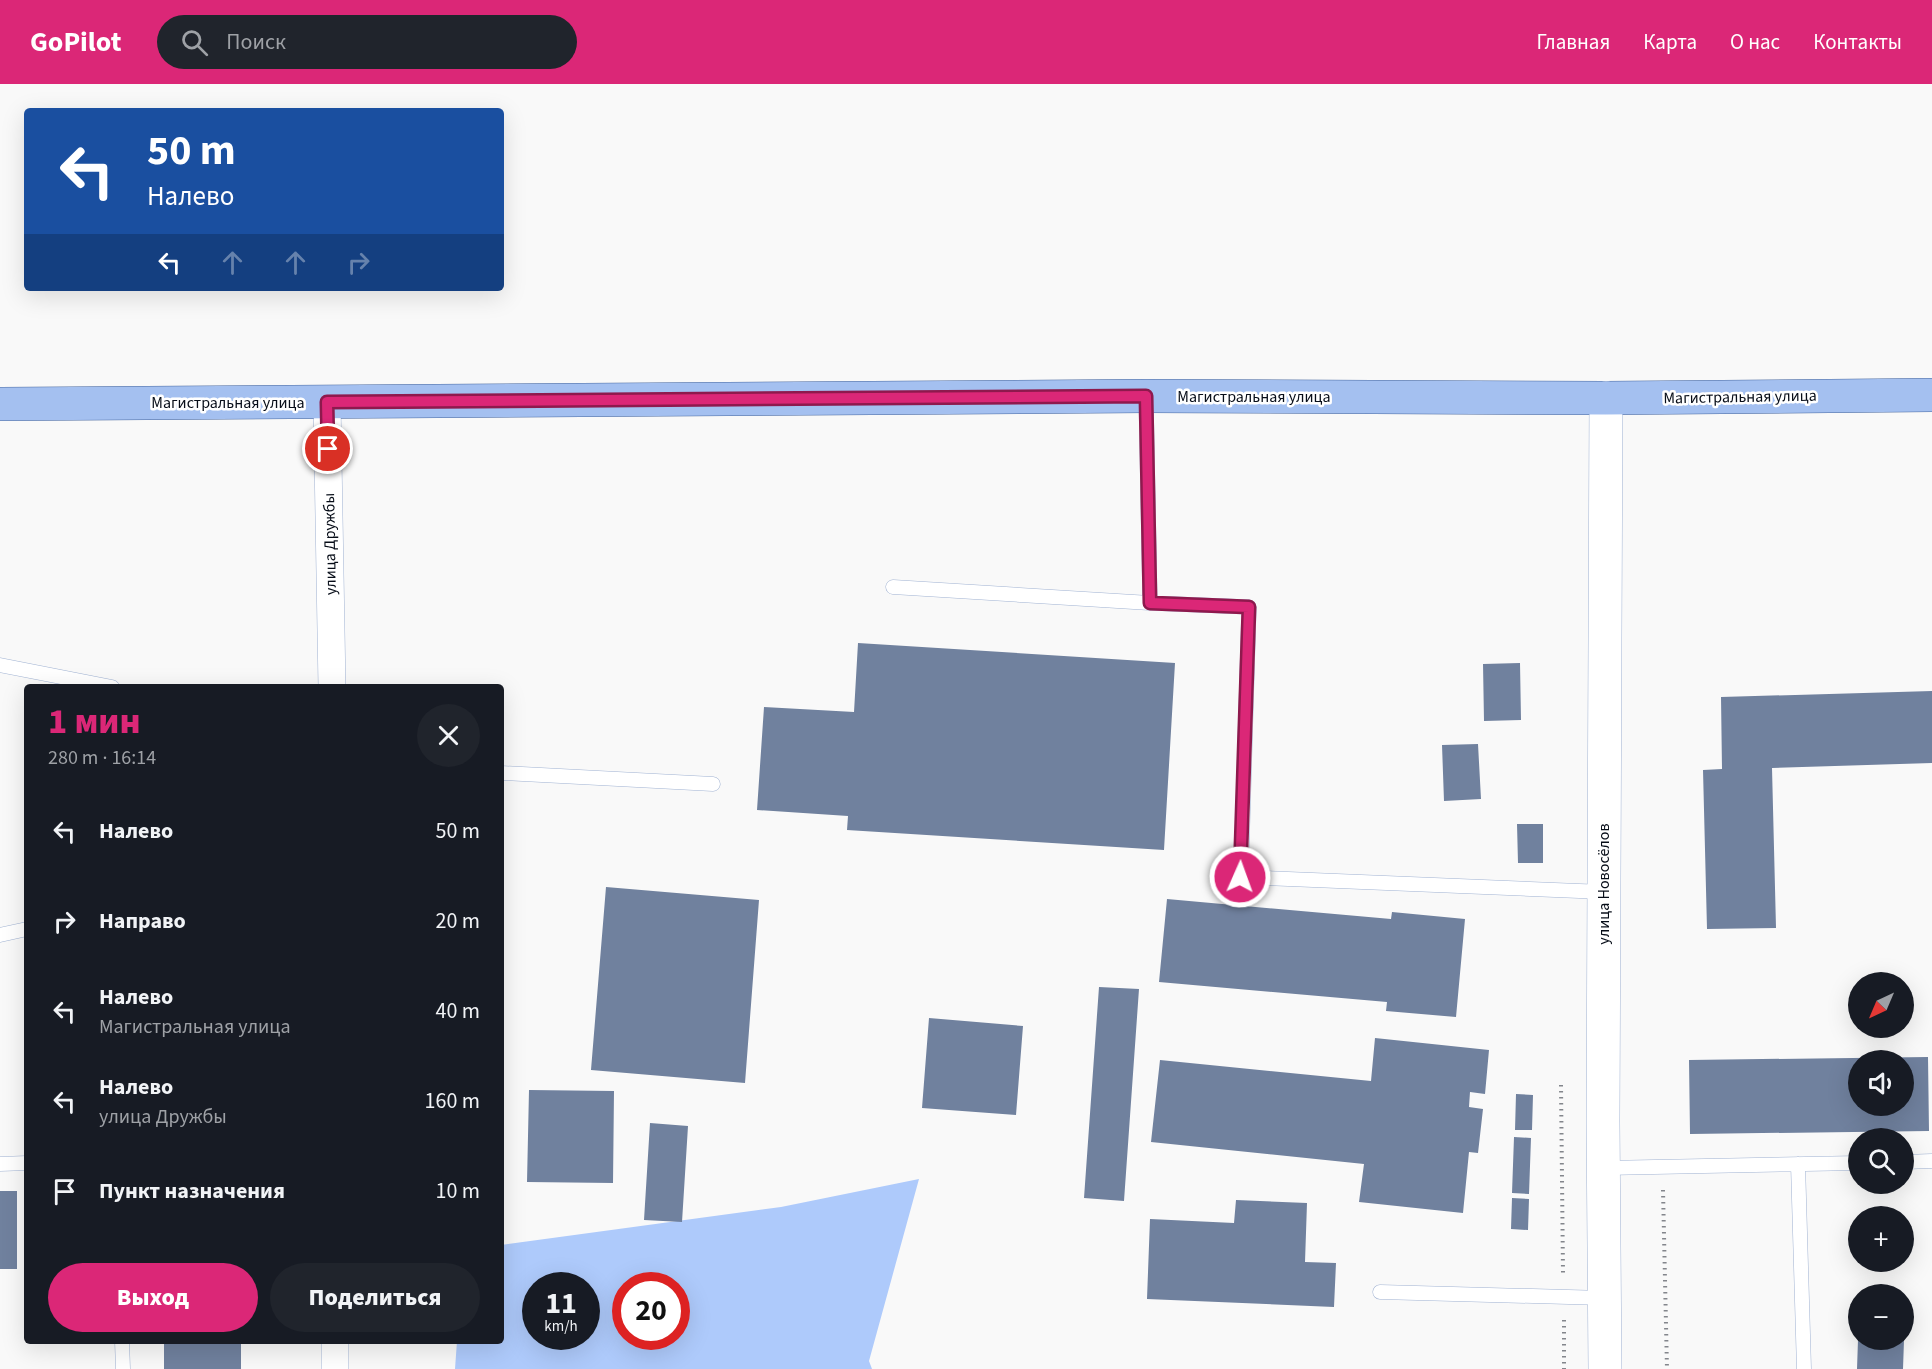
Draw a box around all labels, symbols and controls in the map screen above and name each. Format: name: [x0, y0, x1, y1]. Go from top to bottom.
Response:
search box: [157, 15, 577, 69]
text: GoPilot: [30, 22, 121, 62]
icon: search: [178, 26, 211, 59]
text: Поиск: [226, 26, 286, 58]
text: Главная: [1537, 27, 1610, 57]
text: Карта: [1643, 27, 1697, 57]
text: О нас: [1730, 27, 1780, 57]
text: Контакты: [1813, 27, 1902, 57]
text: 50 m: [147, 121, 236, 181]
icon: left: [48, 132, 126, 210]
text: Налево: [147, 177, 234, 216]
icon: left: [153, 246, 186, 279]
icon: ahead: [216, 246, 249, 279]
icon: ahead: [279, 246, 312, 279]
icon: right: [342, 246, 375, 279]
street label: Магистральная улица: [1663, 385, 1817, 409]
street label: Магистральная улица: [1177, 386, 1331, 408]
street label: Магистральная улица: [151, 392, 305, 414]
pin: [302, 423, 353, 474]
icon: arrive: [311, 432, 344, 465]
street label: улица Дружбы: [318, 493, 342, 595]
text: 1 мин: [48, 696, 141, 747]
button: close: [417, 704, 480, 767]
text: 280 m · 16:14: [48, 744, 156, 772]
icon: left: [48, 815, 81, 848]
text: Налево: [99, 815, 173, 847]
text: 50 m: [435, 815, 480, 847]
street label: улица Новосёлов: [1593, 823, 1615, 945]
position arrow: [1208, 845, 1272, 909]
icon: right: [48, 905, 81, 938]
text: Направо: [99, 905, 186, 937]
text: 20 m: [435, 905, 480, 937]
north arrow: [1848, 972, 1914, 1038]
map controls: [1848, 972, 1914, 1350]
text: Налево: [99, 981, 173, 1013]
icon: left: [48, 995, 81, 1028]
text: 40 m: [435, 995, 480, 1027]
text: Магистральная улица: [99, 1013, 291, 1041]
button: sound: [1848, 1050, 1914, 1116]
text: Налево: [99, 1071, 173, 1103]
icon: left: [48, 1085, 81, 1118]
text: 160 m: [425, 1085, 480, 1117]
text: улица Дружбы: [99, 1103, 227, 1131]
button: search: [1848, 1128, 1914, 1194]
icon: arrive: [48, 1175, 81, 1208]
text: Пункт назначения: [99, 1175, 285, 1207]
text: 10 m: [435, 1175, 480, 1207]
button: +: [1848, 1206, 1914, 1272]
button: Выход: [48, 1263, 258, 1332]
button: Поделиться: [270, 1263, 480, 1332]
speed limit sign: 20: [612, 1272, 690, 1350]
text: 11: [545, 1282, 577, 1325]
button: −: [1848, 1284, 1914, 1350]
text: km/h: [544, 1316, 578, 1337]

